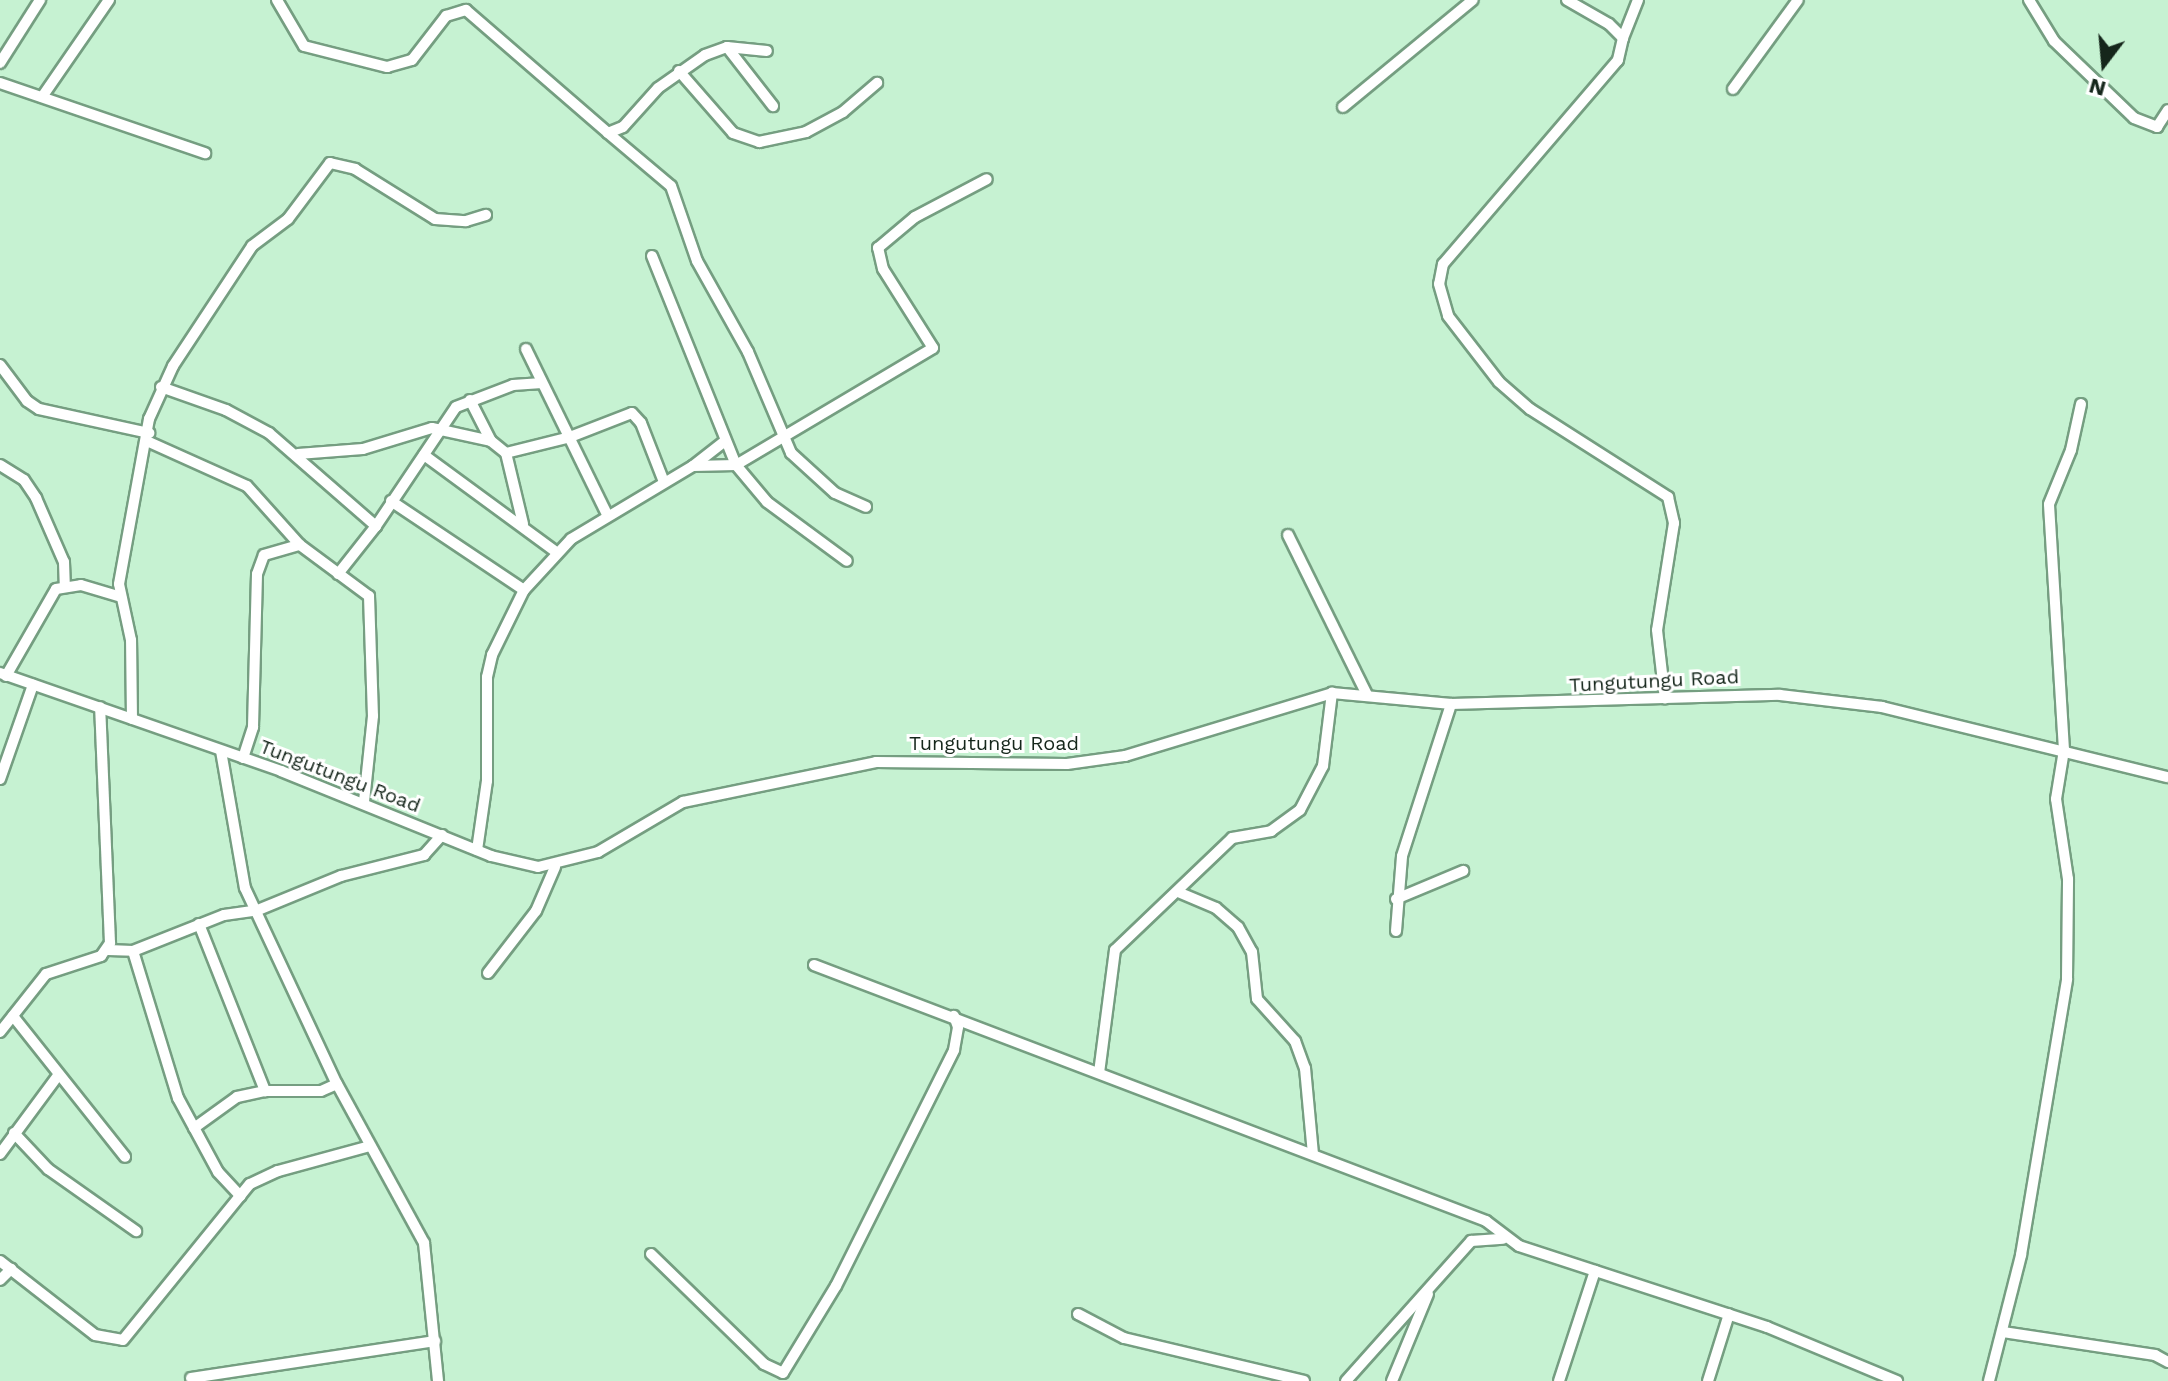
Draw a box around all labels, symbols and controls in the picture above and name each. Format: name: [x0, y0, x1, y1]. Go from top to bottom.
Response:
north arrow: [2064, 24, 2144, 104]
text: N: [2086, 73, 2109, 102]
street label: Tungutungu Road: [1568, 665, 1740, 697]
street label: Tungutungu Road: [909, 731, 1079, 755]
street label: Tungutungu Road: [256, 734, 424, 818]

